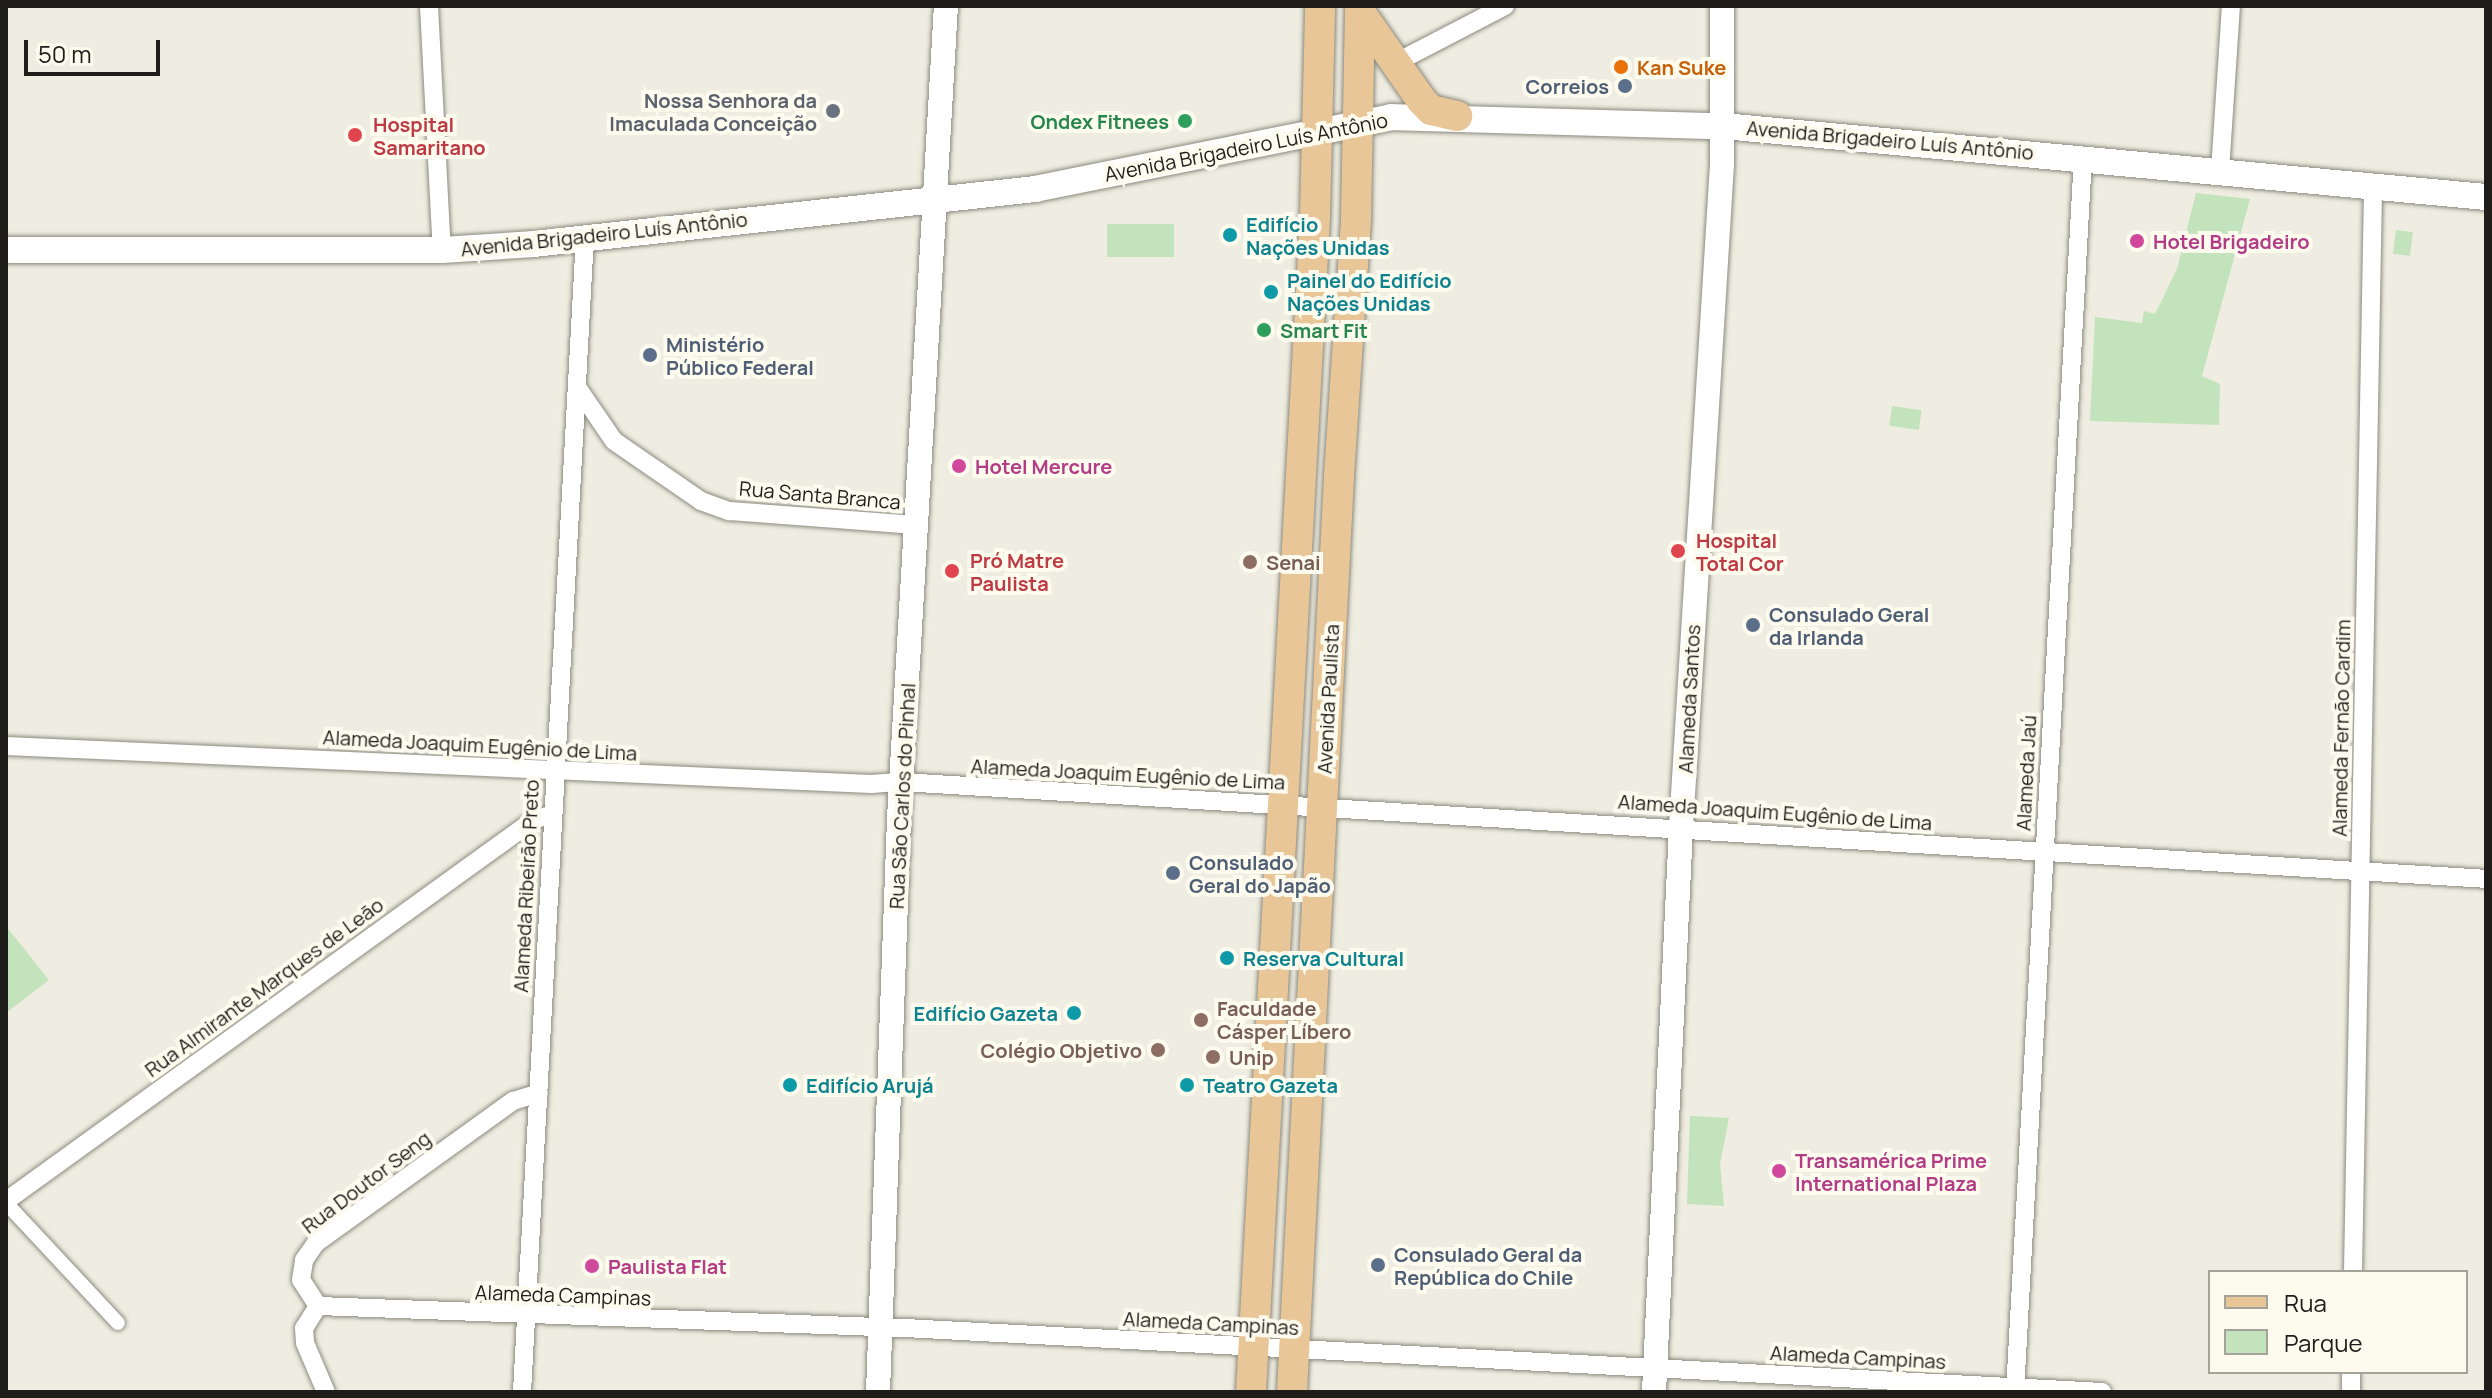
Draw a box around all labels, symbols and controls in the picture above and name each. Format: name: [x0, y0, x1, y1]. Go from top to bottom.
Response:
scale bar: [28, 24, 164, 74]
text: 50 m: [38, 37, 92, 70]
place label: Kan Suke: [1637, 55, 1726, 79]
marker: Kan Suke: [1612, 58, 1630, 76]
place label: Correios: [1526, 74, 1609, 98]
marker: Correios: [1616, 77, 1634, 95]
place label: Nossa Senhora da Imaculada Conceição: [609, 88, 817, 135]
marker: Nossa Senhora da Imaculada Conceição: [824, 102, 842, 120]
street label: Avenida Brigadeiro Luís Antônio: [1102, 108, 1390, 186]
place label: Ondex Fitnees: [1031, 109, 1169, 133]
place label: Hospital Samaritano: [373, 112, 486, 159]
marker: Ondex Fitnees: [1176, 112, 1194, 130]
street label: Avenida Brigadeiro Luís Antônio: [1745, 115, 2035, 165]
marker: Hospital Samaritano: [344, 124, 366, 146]
street label: Avenida Brigadeiro Luís Antônio: [459, 207, 749, 261]
place label: Edifício Nações Unidas: [1246, 212, 1390, 259]
marker: Edifício Nações Unidas: [1221, 226, 1239, 244]
place label: Hotel Brigadeiro: [2153, 229, 2310, 253]
marker: Hotel Brigadeiro: [2128, 232, 2146, 250]
place label: Painel do Edifício Nações Unidas: [1287, 268, 1452, 315]
marker: Painel do Edifício Nações Unidas: [1262, 283, 1280, 301]
place label: Smart Fit: [1280, 318, 1368, 342]
marker: Smart Fit: [1255, 321, 1273, 339]
place label: Ministério Público Federal: [666, 332, 814, 379]
marker: Ministério Público Federal: [641, 346, 659, 364]
place label: Hotel Mercure: [975, 454, 1112, 478]
marker: Hotel Mercure: [950, 457, 968, 475]
street label: Rua Santa Branca: [738, 476, 902, 514]
place label: Hospital Total Cor: [1696, 528, 1784, 575]
marker: Hospital Total Cor: [1667, 540, 1689, 562]
place label: Pró Matre Paulista: [970, 548, 1064, 595]
place label: Senai: [1266, 550, 1321, 574]
marker: Senai: [1241, 553, 1259, 571]
marker: Pró Matre Paulista: [941, 560, 963, 582]
place label: Consulado Geral da Irlanda: [1769, 602, 1929, 649]
marker: Consulado Geral da Irlanda: [1744, 616, 1762, 634]
street label: Alameda Fernão Cardim: [2327, 619, 2355, 837]
street label: Avenida Paulista: [1312, 623, 1344, 775]
street label: Alameda Santos: [1673, 624, 1705, 774]
street label: Rua São Carlos do Pinhal: [884, 682, 920, 910]
street label: Alameda Jaú: [2011, 714, 2041, 832]
street label: Alameda Joaquim Eugênio de Lima: [322, 725, 638, 765]
street label: Alameda Joaquim Eugênio de Lima: [970, 754, 1286, 794]
street label: Alameda Ribeirão Preto: [508, 779, 544, 993]
street label: Alameda Joaquim Eugênio de Lima: [1617, 789, 1933, 835]
place label: Consulado Geral do Japão: [1189, 850, 1331, 897]
marker: Consulado Geral do Japão: [1164, 864, 1182, 882]
street label: Rua Almirante Marques de Leão: [140, 892, 388, 1082]
place label: Reserva Cultural: [1243, 946, 1404, 970]
marker: Reserva Cultural: [1218, 949, 1236, 967]
place label: Faculdade Cásper Líbero: [1217, 996, 1351, 1043]
place label: Edifício Gazeta: [913, 1001, 1058, 1025]
marker: Edifício Gazeta: [1065, 1004, 1083, 1022]
marker: Faculdade Cásper Líbero: [1192, 1011, 1210, 1029]
place label: Colégio Objetivo: [981, 1038, 1142, 1062]
marker: Colégio Objetivo: [1149, 1041, 1167, 1059]
place label: Unip: [1229, 1045, 1274, 1069]
marker: Unip: [1204, 1048, 1222, 1066]
place label: Edifício Arujá: [806, 1073, 933, 1097]
place label: Teatro Gazeta: [1203, 1073, 1338, 1097]
marker: Edifício Arujá: [781, 1076, 799, 1094]
marker: Teatro Gazeta: [1178, 1076, 1196, 1094]
street label: Rua Doutor Seng: [297, 1126, 435, 1238]
place label: Transamérica Prime International Plaza: [1795, 1148, 1987, 1195]
marker: Transamérica Prime International Plaza: [1770, 1162, 1788, 1180]
place label: Consulado Geral da República do Chile: [1394, 1242, 1582, 1289]
place label: Paulista Flat: [608, 1254, 727, 1278]
marker: Consulado Geral da República do Chile: [1369, 1256, 1387, 1274]
marker: Paulista Flat: [583, 1257, 601, 1275]
legend: [2208, 1270, 2468, 1374]
street label: Alameda Campinas: [474, 1280, 652, 1310]
text: Rua: [2284, 1286, 2327, 1319]
street label: Alameda Campinas: [1122, 1306, 1300, 1340]
text: Parque: [2284, 1326, 2362, 1359]
street label: Alameda Campinas: [1769, 1340, 1947, 1374]

